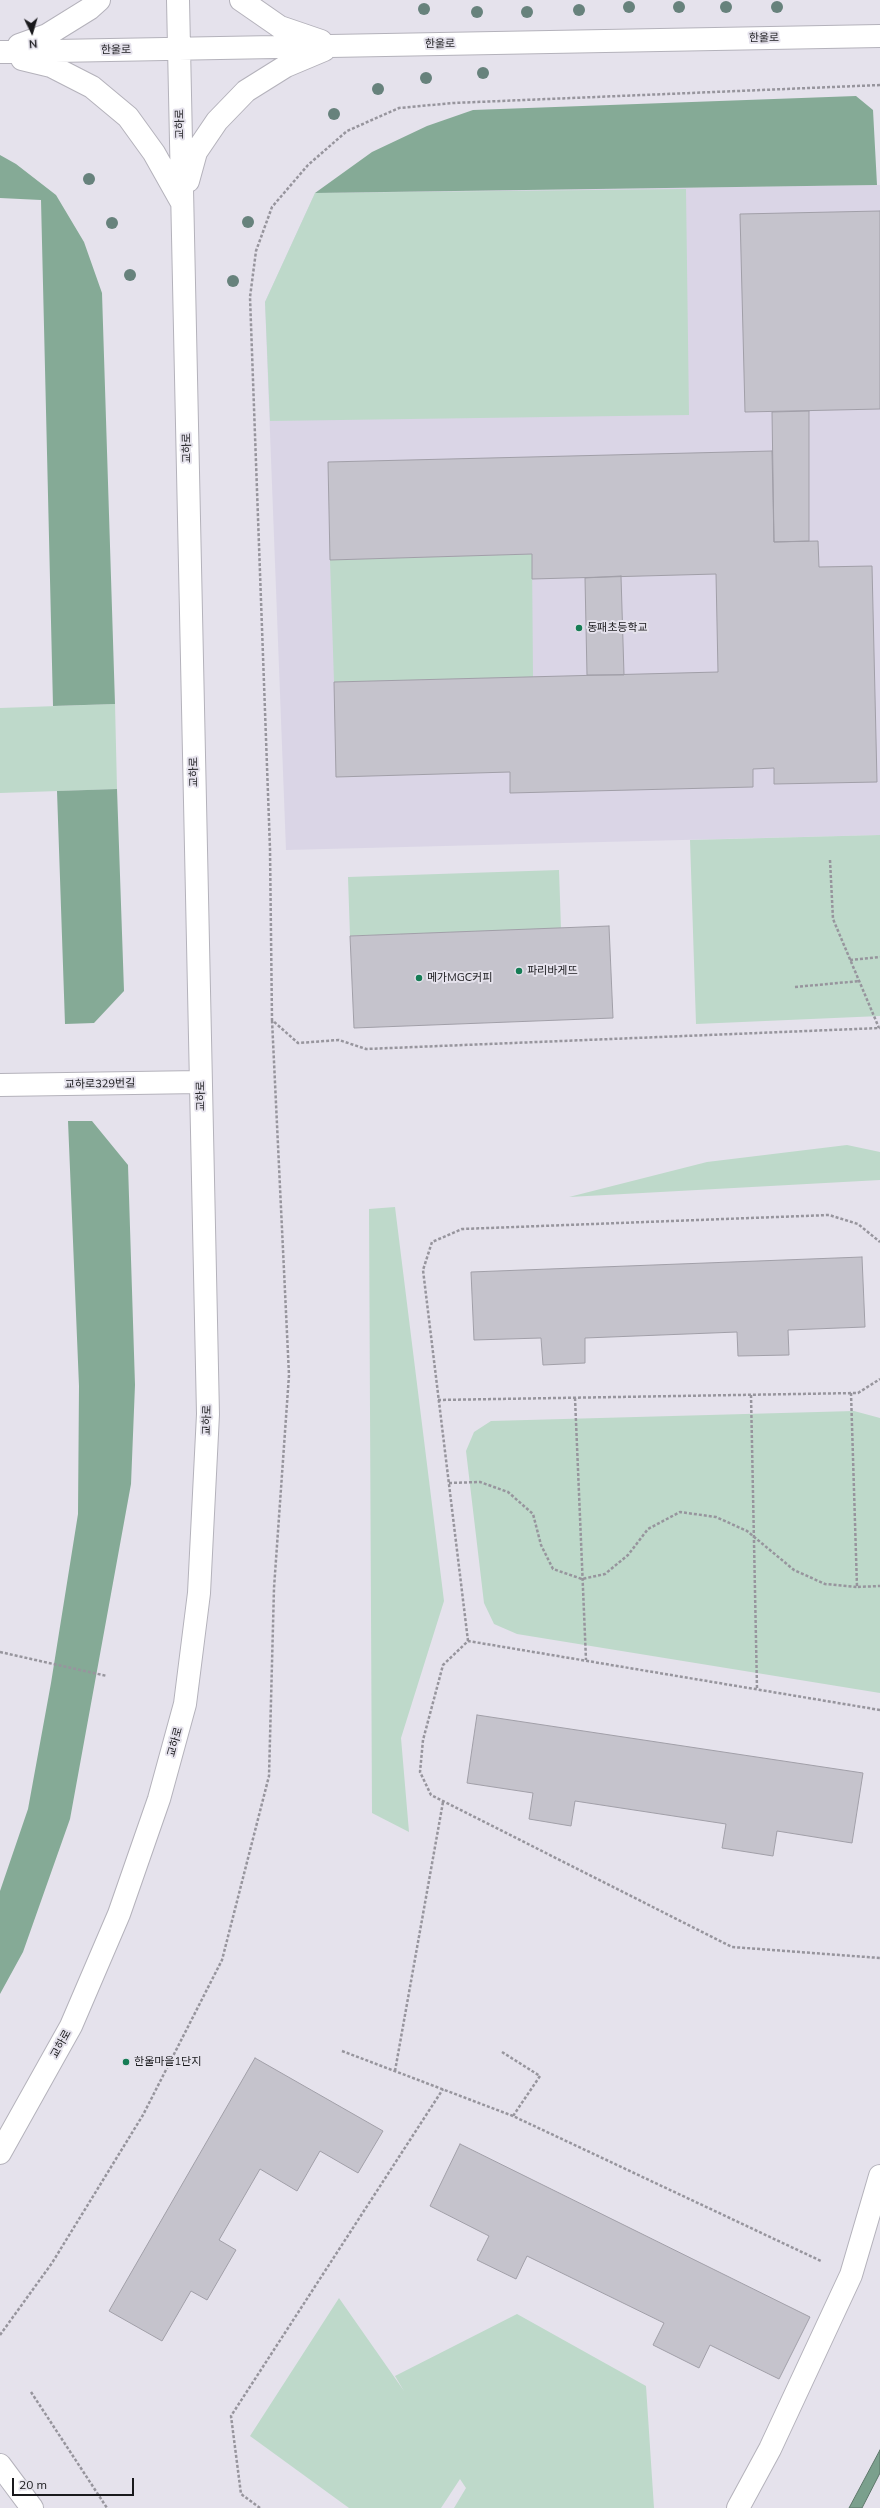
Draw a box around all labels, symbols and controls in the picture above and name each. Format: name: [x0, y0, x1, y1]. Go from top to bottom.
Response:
north arrow: [12, 12, 52, 52]
street label: 한울로: [749, 31, 779, 45]
text: N: [28, 37, 38, 51]
street label: 한울로: [425, 37, 455, 51]
street label: 한울로: [101, 43, 131, 57]
street label: 교하로: [173, 109, 187, 139]
street label: 교하로: [180, 433, 194, 463]
place label: 동패초등학교: [587, 621, 648, 635]
marker: 동패초등학교: [574, 623, 584, 633]
street label: 교하로: [187, 757, 201, 787]
place label: 파리바게뜨: [527, 964, 578, 978]
marker: 파리바게뜨: [514, 966, 524, 976]
place label: 메가MGC커피: [427, 971, 492, 985]
marker: 메가MGC커피: [414, 973, 424, 983]
street label: 교하로329번길: [65, 1077, 135, 1091]
street label: 교하로: [194, 1081, 208, 1111]
street label: 교하로: [200, 1405, 214, 1435]
street label: 교하로: [165, 1726, 185, 1758]
street label: 교하로: [48, 2028, 74, 2060]
place label: 한울마을1단지: [134, 2055, 201, 2069]
marker: 한울마을1단지: [121, 2057, 131, 2067]
scale bar: [14, 2470, 136, 2496]
text: 20 m: [19, 2477, 47, 2492]

